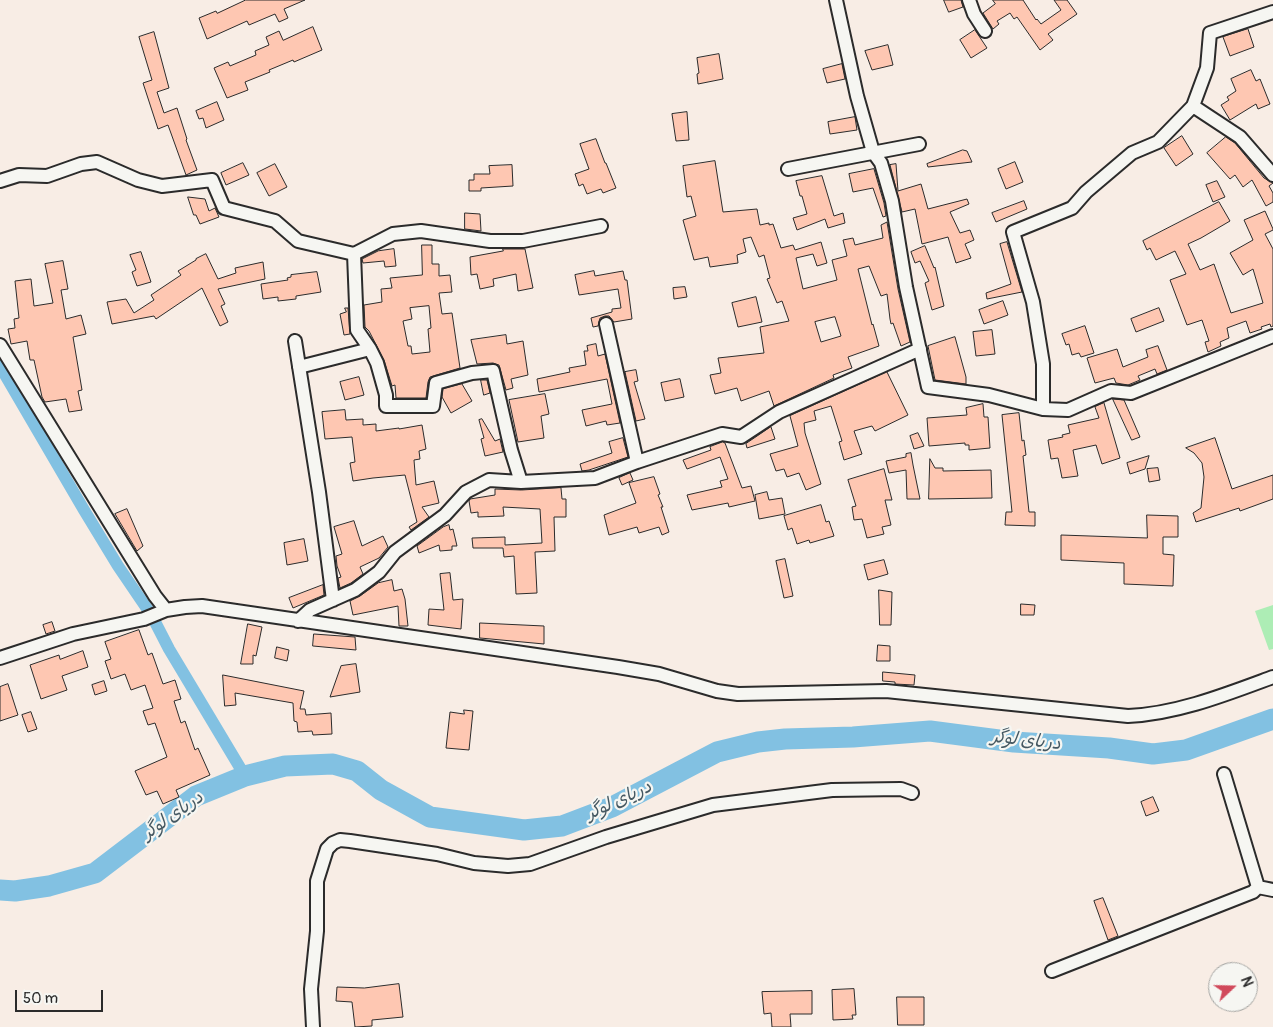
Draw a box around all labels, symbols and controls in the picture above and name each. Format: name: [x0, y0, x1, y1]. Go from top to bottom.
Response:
water label: دریای لوگر: [990, 727, 1062, 755]
water label: دریای لوگر: [583, 776, 655, 826]
water label: دریای لوگر: [138, 787, 208, 845]
north arrow: [1208, 962, 1258, 1012]
text: N: [1237, 974, 1256, 989]
scale bar: [18, 980, 105, 1012]
text: 50 m: [23, 989, 58, 1008]

